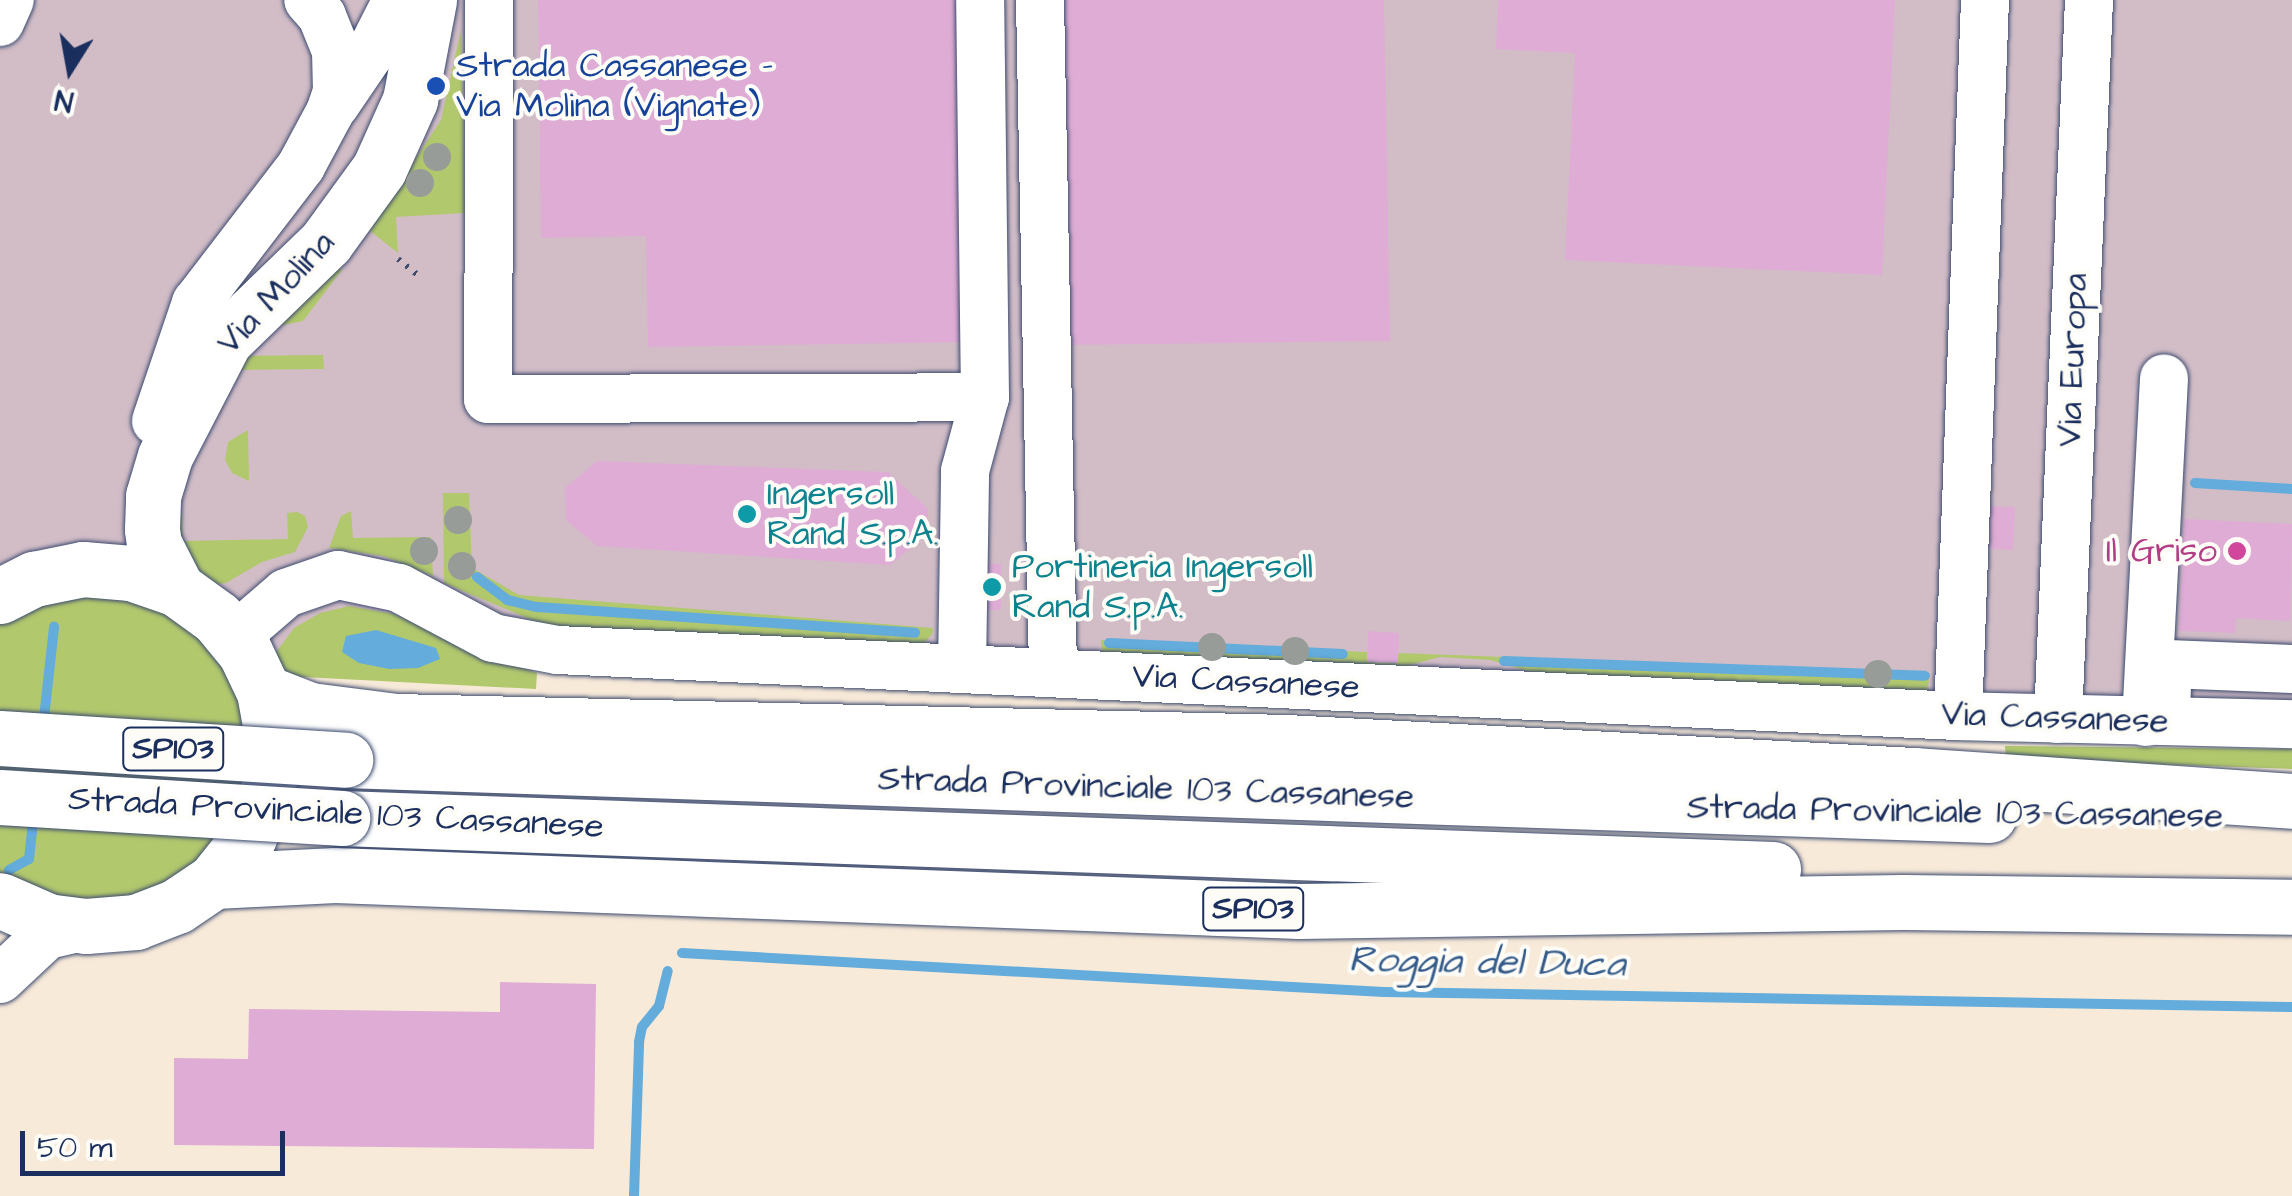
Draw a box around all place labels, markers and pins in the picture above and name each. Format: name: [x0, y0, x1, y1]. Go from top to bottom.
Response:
place label: Strada Cassanese - Via Molina (Vignate): [456, 45, 773, 127]
marker: Strada Cassanese - Via Molina (Vignate): [425, 75, 447, 97]
place label: Ingersoll Rand S.p.A.: [767, 473, 938, 555]
marker: Ingersoll Rand S.p.A.: [736, 503, 758, 525]
place label: Il Griso: [2106, 530, 2217, 572]
marker: Il Griso: [2226, 540, 2248, 562]
place label: Portineria Ingersoll Rand S.p.A.: [1012, 546, 1313, 628]
marker: Portineria Ingersoll Rand S.p.A.: [981, 576, 1003, 598]

